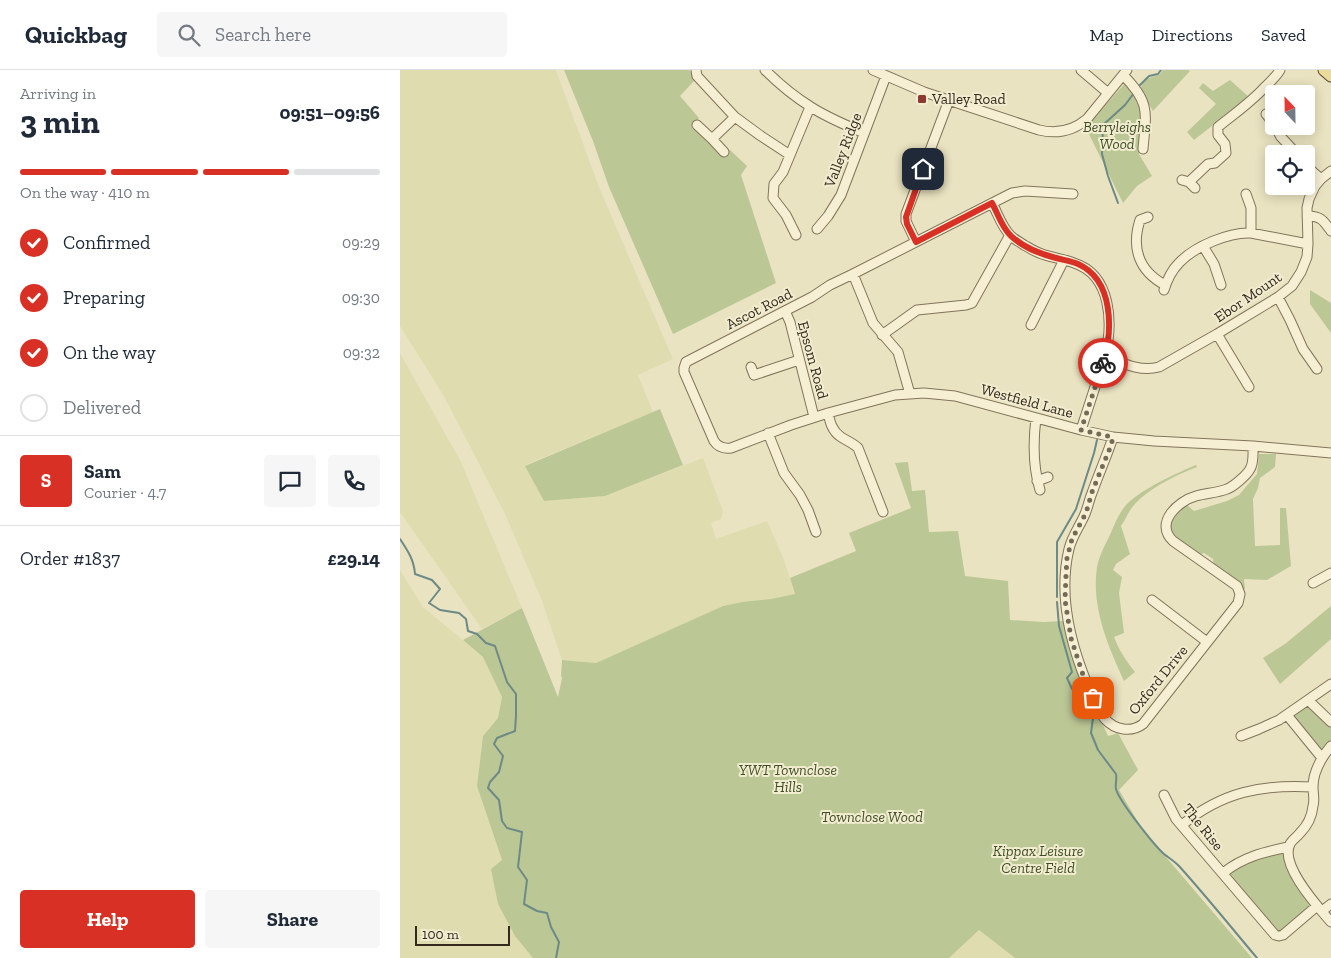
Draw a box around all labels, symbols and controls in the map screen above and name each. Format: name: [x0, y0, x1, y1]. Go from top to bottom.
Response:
search box: [157, 12, 507, 57]
text: Quickbag: [25, 20, 127, 49]
icon: search: [175, 21, 203, 49]
text: Search here: [215, 23, 311, 46]
text: Map: [1089, 24, 1124, 46]
text: Directions: [1152, 24, 1233, 46]
text: Saved: [1261, 24, 1306, 46]
text: Arriving in: [20, 84, 96, 103]
north arrow: [1265, 85, 1315, 135]
map controls: [1265, 85, 1315, 195]
place label: Valley Road: [931, 90, 1007, 108]
marker: Valley Road: [916, 93, 928, 105]
text: 09:51–09:56: [279, 101, 380, 124]
text: 3 min: [20, 103, 100, 141]
street label: Valley Ridge: [820, 110, 865, 191]
park label: Berryleighs Wood: [1083, 118, 1151, 153]
button: locate: [1265, 145, 1315, 195]
pin: [902, 148, 944, 190]
icon: home: [909, 155, 937, 183]
text: On the way · 410 m: [20, 183, 150, 202]
icon: check: [20, 229, 48, 257]
text: Confirmed: [63, 231, 150, 254]
text: 09:29: [342, 233, 380, 252]
street label: Ebor Mount: [1211, 268, 1285, 326]
icon: check: [20, 284, 48, 312]
street label: Ascot Road: [723, 284, 796, 333]
text: Preparing: [63, 286, 145, 309]
text: 09:30: [342, 288, 380, 307]
street label: Epsom Road: [794, 319, 832, 402]
courier: [1078, 338, 1128, 388]
icon: check: [20, 339, 48, 367]
text: On the way: [63, 341, 156, 364]
text: 09:32: [343, 343, 380, 362]
icon: bike: [1089, 349, 1117, 377]
street label: Westfield Lane: [979, 380, 1075, 422]
text: Delivered: [63, 396, 141, 419]
button: chat: [264, 455, 316, 507]
button: phone: [328, 455, 380, 507]
text: Sam: [84, 460, 121, 483]
text: S: [41, 469, 51, 492]
text: Courier · 4.7: [84, 483, 166, 502]
text: Order #1837: [20, 547, 120, 570]
text: £29.14: [327, 547, 380, 570]
street label: Oxford Drive: [1125, 642, 1191, 718]
pin: [1072, 677, 1114, 719]
icon: bag: [1079, 684, 1107, 712]
park label: YWT Townclose Hills: [739, 761, 837, 796]
street label: The Rise: [1179, 800, 1227, 854]
park label: Townclose Wood: [821, 808, 923, 826]
park label: Kippax Leisure Centre Field: [993, 842, 1083, 877]
button: Help: [20, 890, 195, 948]
button: Share: [205, 890, 380, 948]
scale bar: [415, 923, 510, 946]
text: 100 m: [422, 926, 459, 943]

